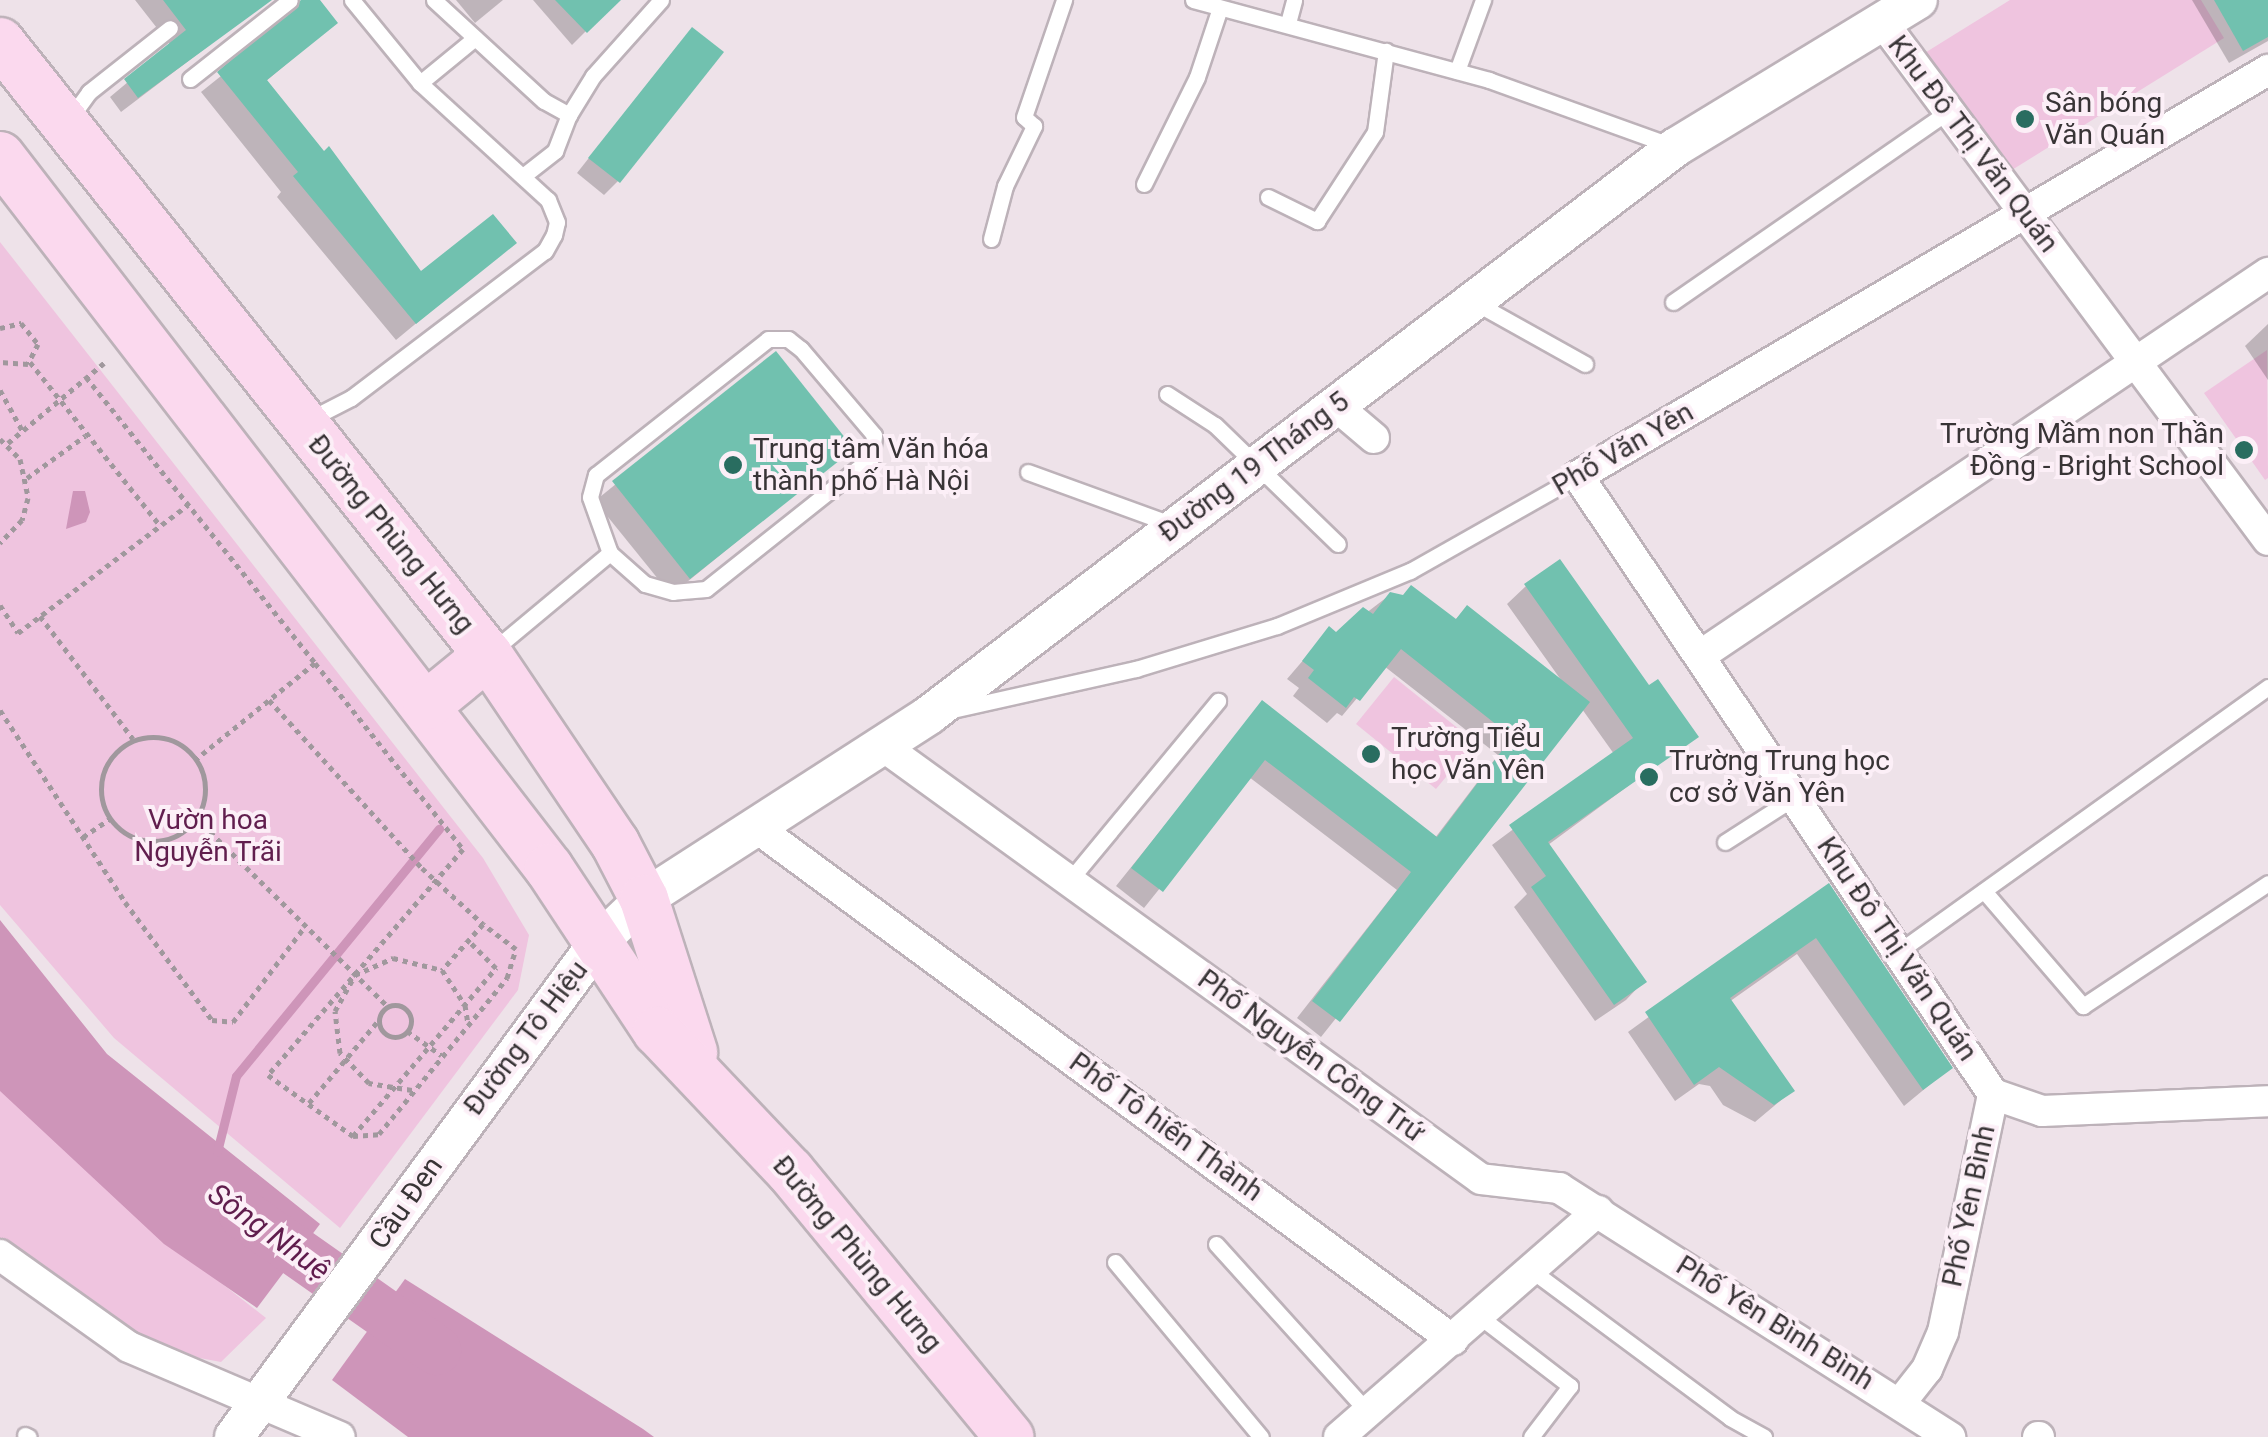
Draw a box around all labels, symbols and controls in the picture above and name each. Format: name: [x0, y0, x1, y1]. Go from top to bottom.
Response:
street label: Khu Đô Thị Văn Quán: [1880, 29, 2066, 259]
place label: Sân bóng Văn Quán: [2045, 86, 2165, 152]
marker: Sân bóng Văn Quán: [2014, 108, 2036, 130]
street label: Đường 19 Tháng 5: [1152, 384, 1356, 550]
street label: Phố Văn Yên: [1547, 395, 1699, 503]
place label: Trường Mầm non Thần Đồng - Bright School: [1940, 417, 2224, 483]
street label: Đường Phùng Hưng: [301, 428, 481, 640]
place label: Trung tâm Văn hóa thành phố Hà Nội: [753, 432, 989, 498]
marker: Trường Mầm non Thần Đồng - Bright School: [2233, 439, 2255, 461]
marker: Trung tâm Văn hóa thành phố Hà Nội: [722, 454, 744, 476]
place label: Trường Tiểu học Văn Yên: [1391, 721, 1545, 787]
marker: Trường Tiểu học Văn Yên: [1360, 743, 1382, 765]
place label: Trường Trung học cơ sở Văn Yên: [1669, 744, 1890, 810]
marker: Trường Trung học cơ sở Văn Yên: [1638, 766, 1660, 788]
park label: Vườn hoa Nguyễn Trãi: [134, 803, 282, 869]
street label: Khu Đô Thị Văn Quán: [1809, 831, 1985, 1067]
street label: Đường Tô Hiệu: [457, 954, 595, 1122]
street label: Phố Nguyễn Công Trứ: [1191, 962, 1431, 1150]
street label: Phố Tô hiến Thành: [1062, 1045, 1270, 1209]
street label: Phố Yên Bình: [1935, 1122, 2003, 1290]
street label: Đường Phùng Hưng: [765, 1149, 949, 1359]
street label: Cầu Đen: [362, 1150, 450, 1256]
water label: Sông Nhuệ: [201, 1176, 337, 1288]
street label: Phố Yên Bình Bình: [1670, 1249, 1880, 1397]

